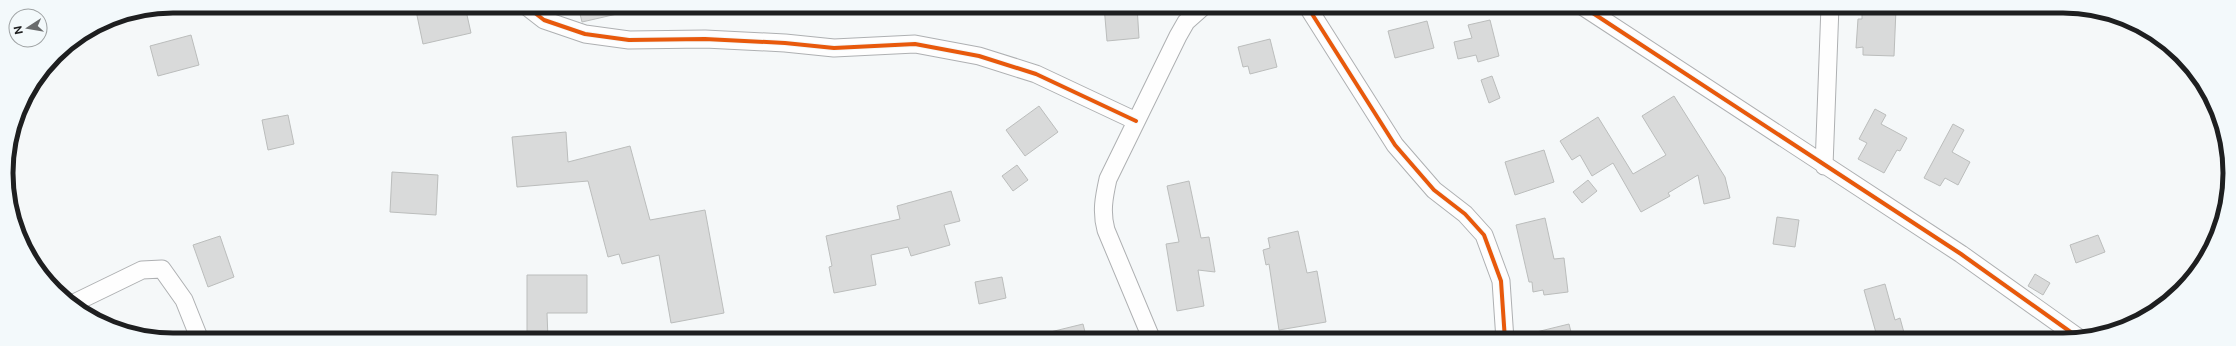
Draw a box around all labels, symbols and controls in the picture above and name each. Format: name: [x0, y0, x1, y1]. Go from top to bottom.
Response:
north arrow: [8, 8, 48, 48]
text: N: [11, 25, 25, 36]

